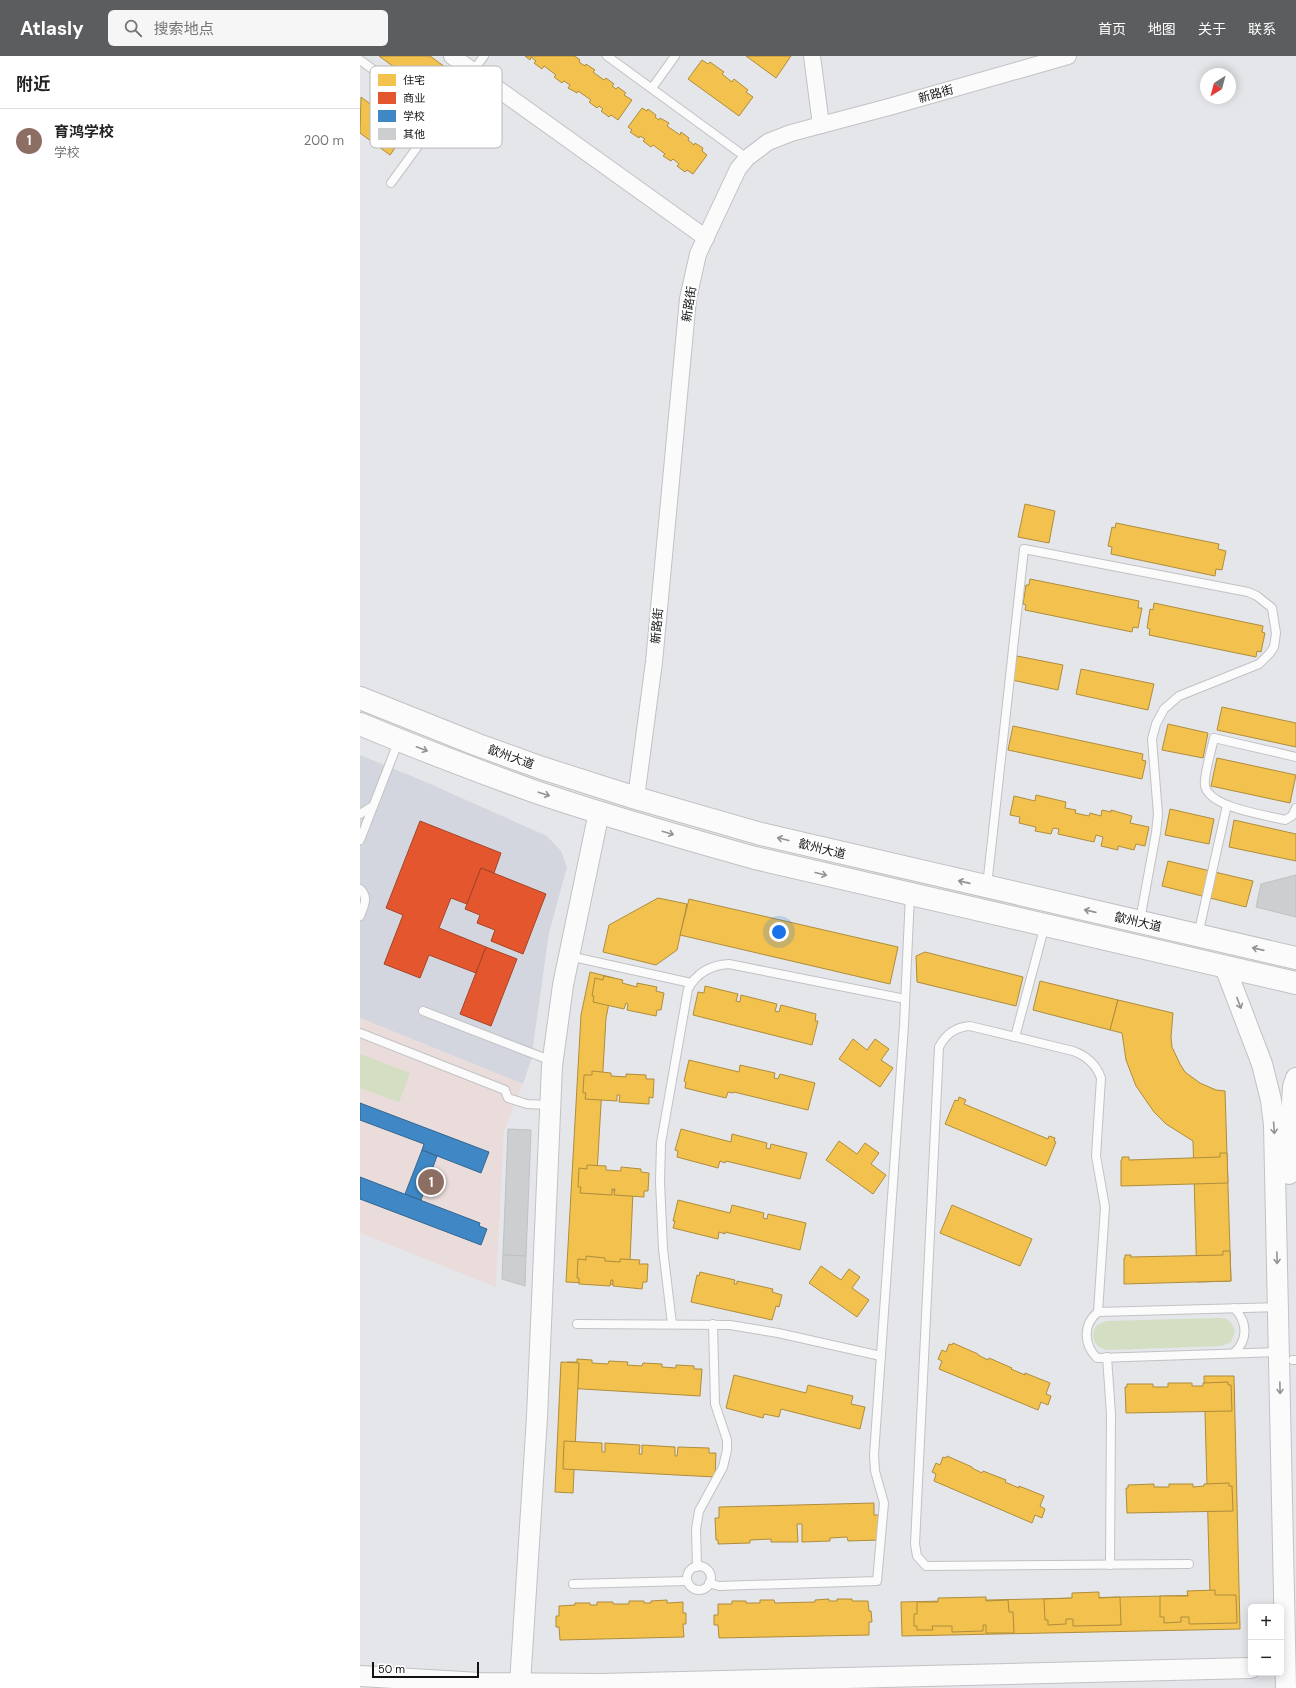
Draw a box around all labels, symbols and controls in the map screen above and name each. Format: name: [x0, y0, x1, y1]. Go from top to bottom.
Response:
search box: [108, 10, 388, 46]
text: Atlasly: [20, 16, 84, 41]
icon: search: [122, 17, 144, 39]
text: 搜索地点: [154, 19, 214, 39]
text: 首页: [1098, 20, 1126, 38]
text: 地图: [1148, 20, 1176, 38]
text: 关于: [1198, 20, 1226, 38]
text: 联系: [1248, 20, 1276, 38]
legend: [370, 66, 502, 148]
north arrow: [1200, 68, 1236, 104]
text: 附近: [16, 73, 50, 95]
text: 住宅: [403, 73, 425, 87]
street label: 新路街: [916, 81, 956, 107]
text: 商业: [403, 91, 425, 105]
text: 学校: [403, 109, 425, 123]
text: 育鸿学校: [54, 122, 114, 142]
text: 其他: [403, 127, 425, 141]
text: 1: [27, 132, 31, 149]
text: 200 m: [304, 132, 344, 149]
text: 学校: [54, 144, 80, 161]
street label: 新路街: [678, 285, 700, 323]
street label: 新路街: [647, 607, 667, 645]
street label: 歙州大道: [486, 741, 536, 773]
one-way arrow: [416, 746, 428, 754]
one-way arrow: [538, 791, 551, 798]
one-way arrow: [661, 830, 674, 837]
one-way arrow: [776, 835, 789, 843]
street label: 歙州大道: [797, 835, 847, 863]
one-way arrow: [814, 870, 827, 878]
one-way arrow: [957, 877, 970, 885]
one-way arrow: [1084, 906, 1097, 914]
street label: 歙州大道: [1113, 909, 1163, 935]
your location: [769, 922, 789, 942]
one-way arrow: [1252, 945, 1265, 953]
one-way arrow: [1236, 997, 1244, 1009]
one-way arrow: [1270, 1121, 1277, 1134]
pin: 1: [418, 1167, 444, 1197]
one-way arrow: [1273, 1251, 1281, 1264]
one-way arrow: [1276, 1381, 1283, 1394]
map controls: [1248, 1604, 1284, 1676]
button: +: [1248, 1604, 1284, 1640]
button: −: [1248, 1640, 1284, 1676]
scale bar: [372, 1660, 479, 1679]
text: 50 m: [378, 1662, 405, 1676]

